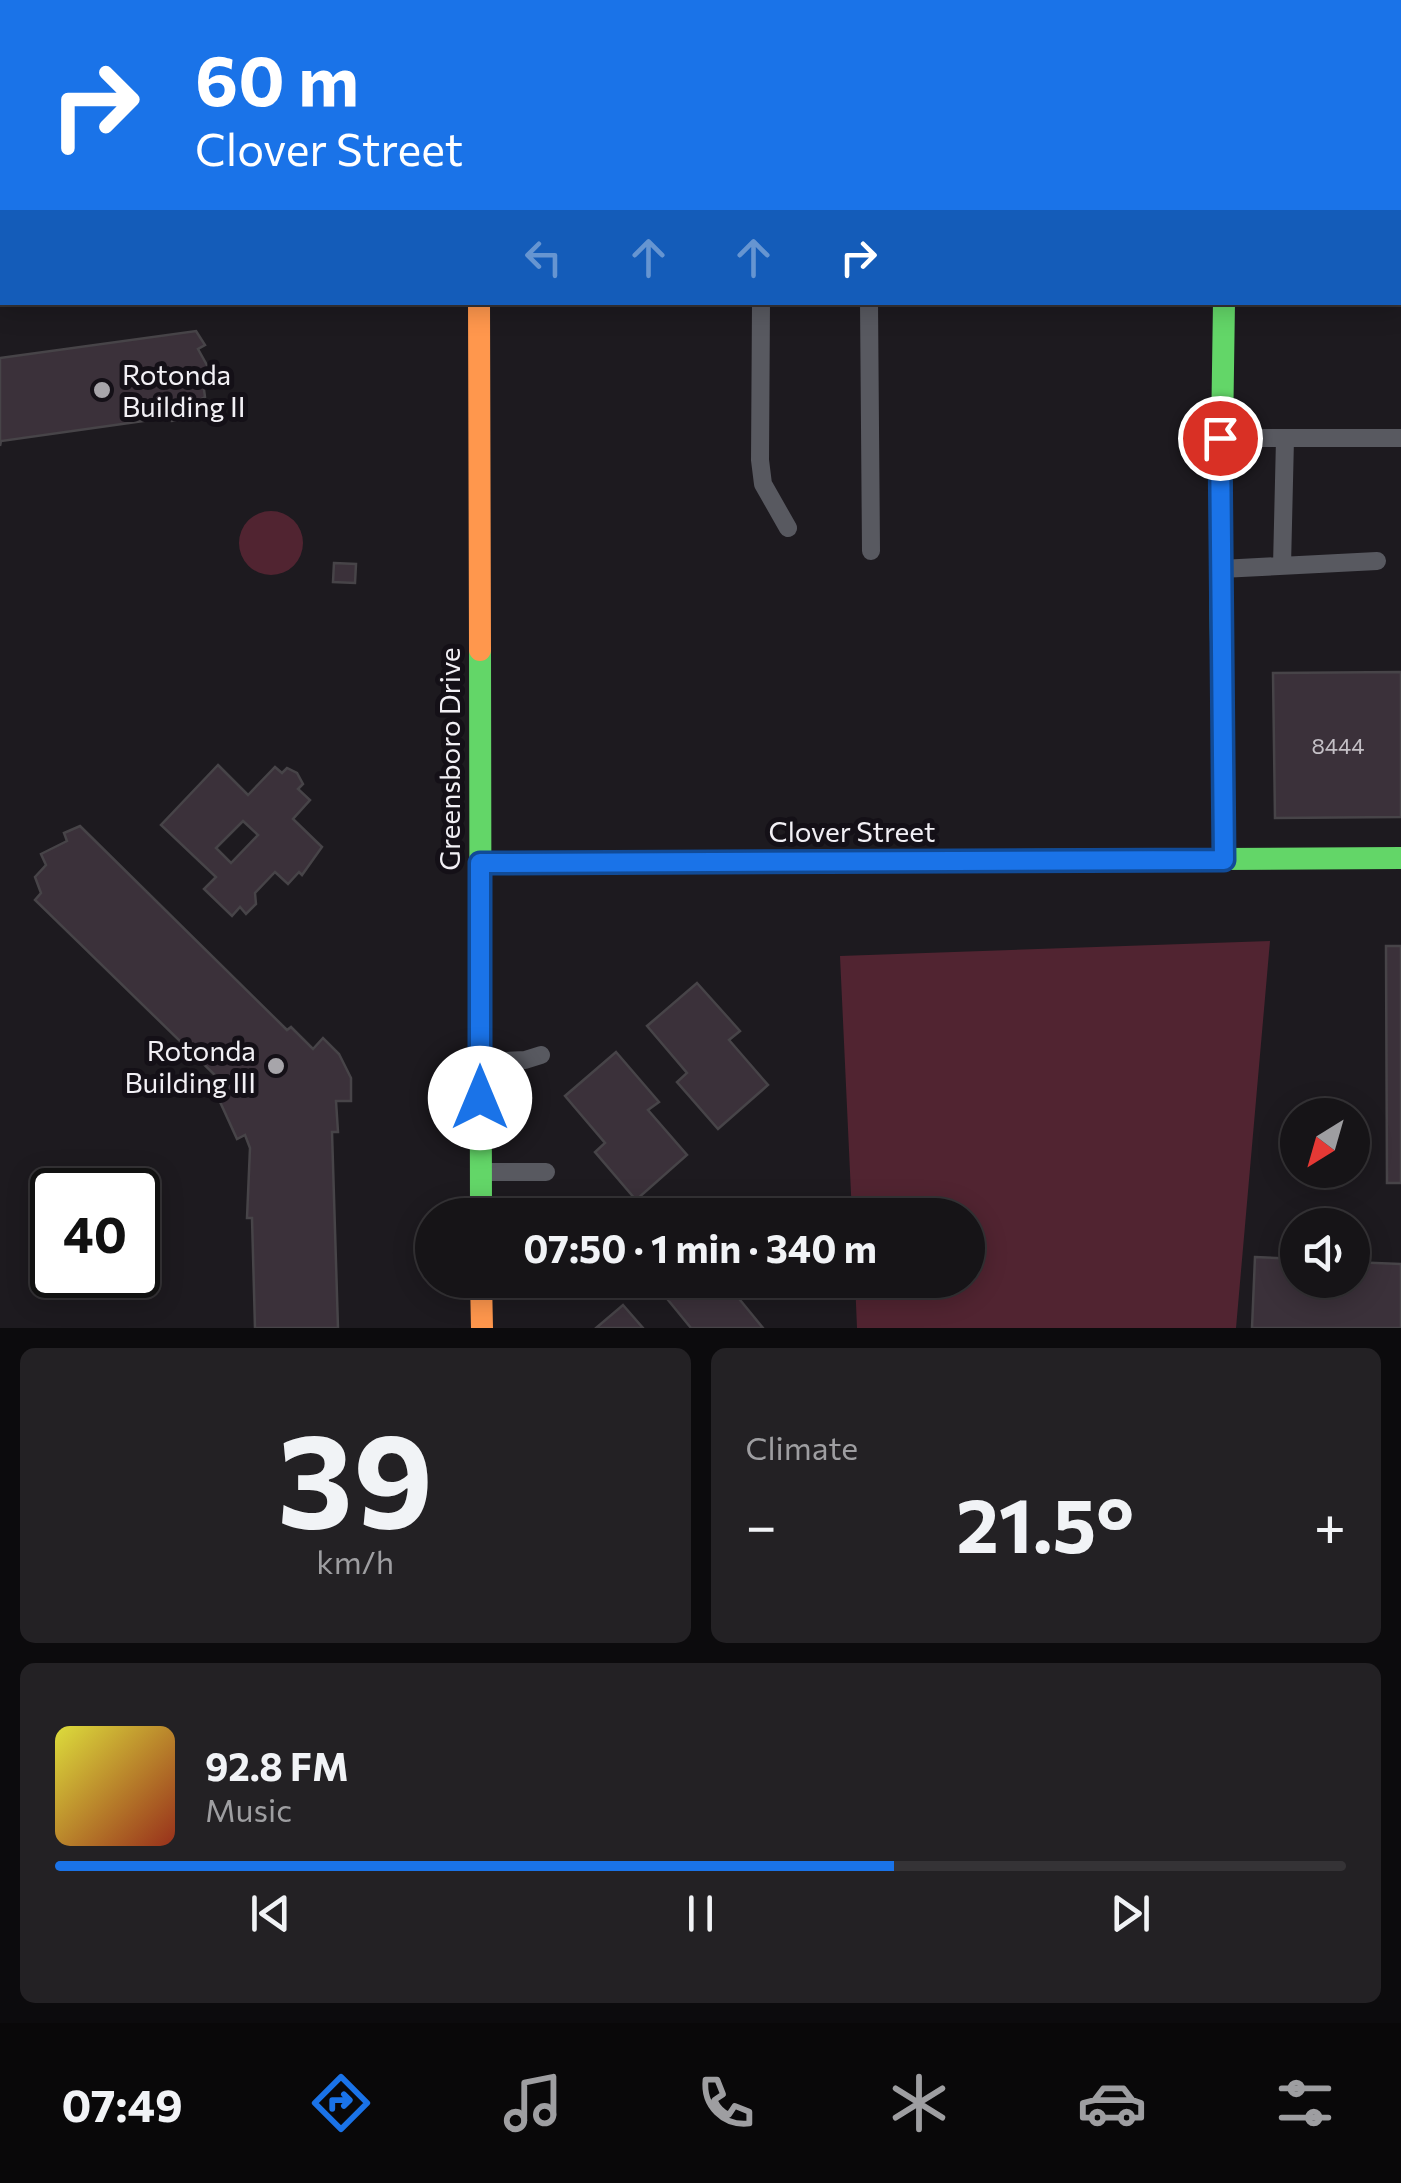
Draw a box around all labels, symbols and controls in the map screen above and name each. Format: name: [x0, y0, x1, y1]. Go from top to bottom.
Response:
text: 60 m: [195, 35, 359, 120]
icon: right: [30, 40, 160, 170]
text: Clover Street: [195, 120, 463, 175]
icon: left: [516, 230, 571, 285]
icon: ahead: [621, 230, 676, 285]
icon: ahead: [726, 230, 781, 285]
icon: right: [831, 230, 886, 285]
place label: Rotonda Building II: [122, 357, 246, 423]
marker: Rotonda Building II: [91, 379, 113, 401]
pin: [1178, 396, 1263, 481]
icon: arrive: [1193, 411, 1248, 466]
street label: Greensboro Drive: [432, 647, 466, 871]
house number: 8444: [1312, 732, 1364, 759]
street label: Clover Street: [769, 814, 935, 848]
place label: Rotonda Building III: [125, 1033, 256, 1099]
position arrow: [428, 1046, 532, 1150]
marker: Rotonda Building III: [265, 1055, 287, 1077]
north arrow: [1280, 1098, 1370, 1188]
map controls: [1280, 1098, 1370, 1298]
speed limit sign: 40: [30, 1168, 160, 1298]
button: sound: [1280, 1208, 1370, 1298]
text: 07:50 · 1 min · 340 m: [523, 1224, 877, 1271]
text: 39: [277, 1396, 433, 1555]
text: Climate: [746, 1427, 858, 1467]
text: 21.5°: [956, 1477, 1134, 1568]
text: −: [746, 1490, 777, 1557]
text: +: [1314, 1490, 1346, 1557]
text: km/h: [316, 1541, 394, 1581]
text: 92.8 FM: [205, 1742, 349, 1789]
text: Music: [205, 1789, 292, 1829]
icon: previous: [243, 1886, 298, 1941]
icon: pause: [673, 1886, 728, 1941]
icon: next: [1103, 1886, 1158, 1941]
icon: directions: [306, 2068, 376, 2138]
icon: music: [498, 2068, 568, 2138]
icon: phone: [691, 2068, 761, 2138]
icon: climate: [884, 2068, 954, 2138]
icon: car: [1077, 2068, 1147, 2138]
icon: filters: [1270, 2068, 1340, 2138]
text: 07:49: [61, 2076, 183, 2131]

